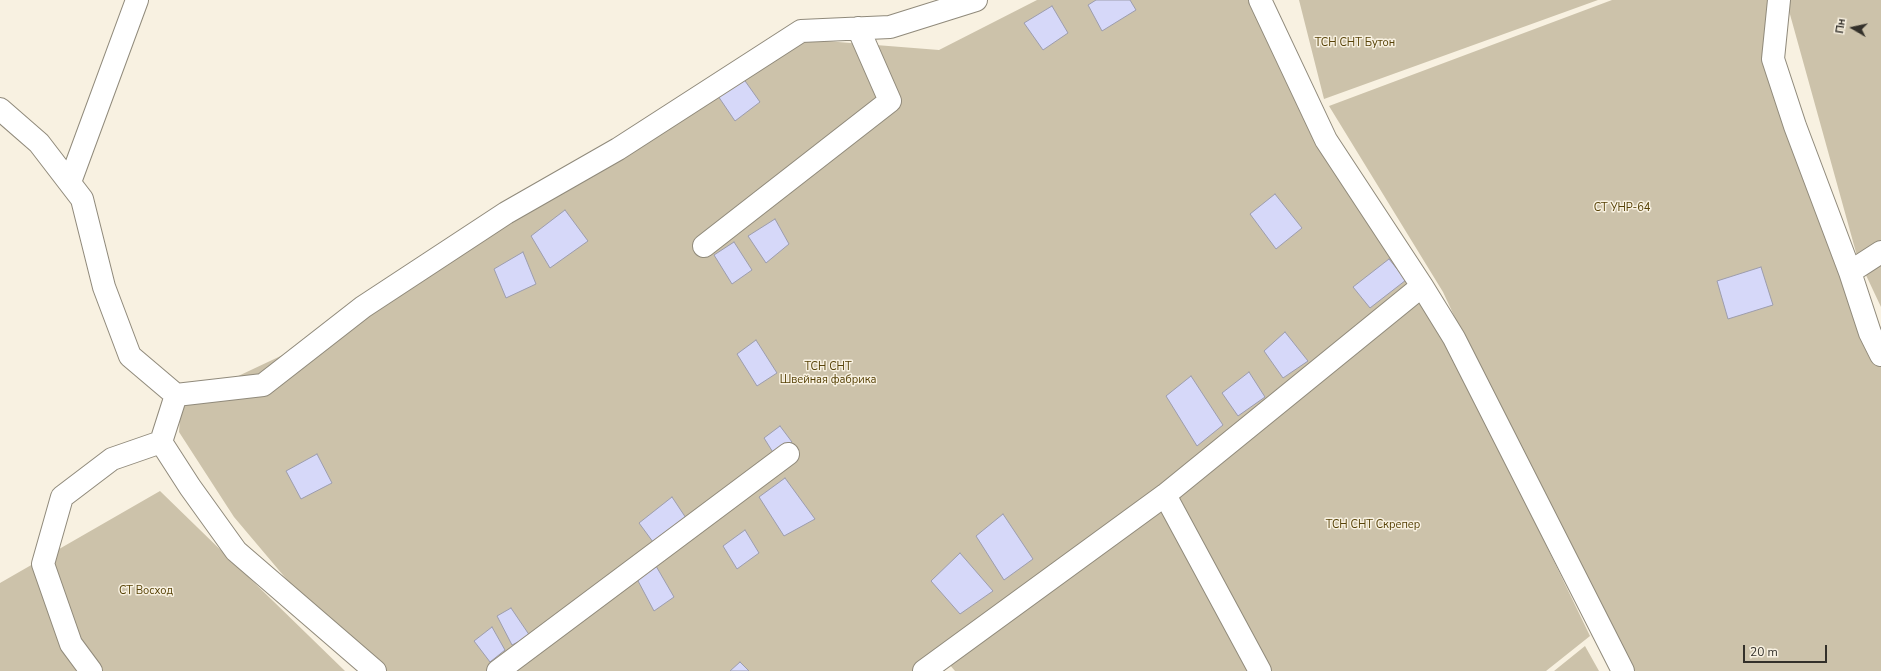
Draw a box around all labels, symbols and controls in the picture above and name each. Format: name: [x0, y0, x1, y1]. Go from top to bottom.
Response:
north arrow: [1833, 8, 1873, 48]
text: Пн: [1832, 17, 1849, 35]
park label: ТСН СНТ Бутон: [1315, 36, 1395, 50]
park label: СТ УНР-64: [1594, 201, 1650, 215]
park label: ТСН СНТ Швейная фабрика: [780, 360, 876, 386]
park label: ТСН СНТ Скрепер: [1326, 518, 1420, 532]
park label: СТ Восход: [119, 584, 173, 598]
scale bar: [1745, 637, 1829, 663]
text: 20 m: [1750, 644, 1778, 660]

